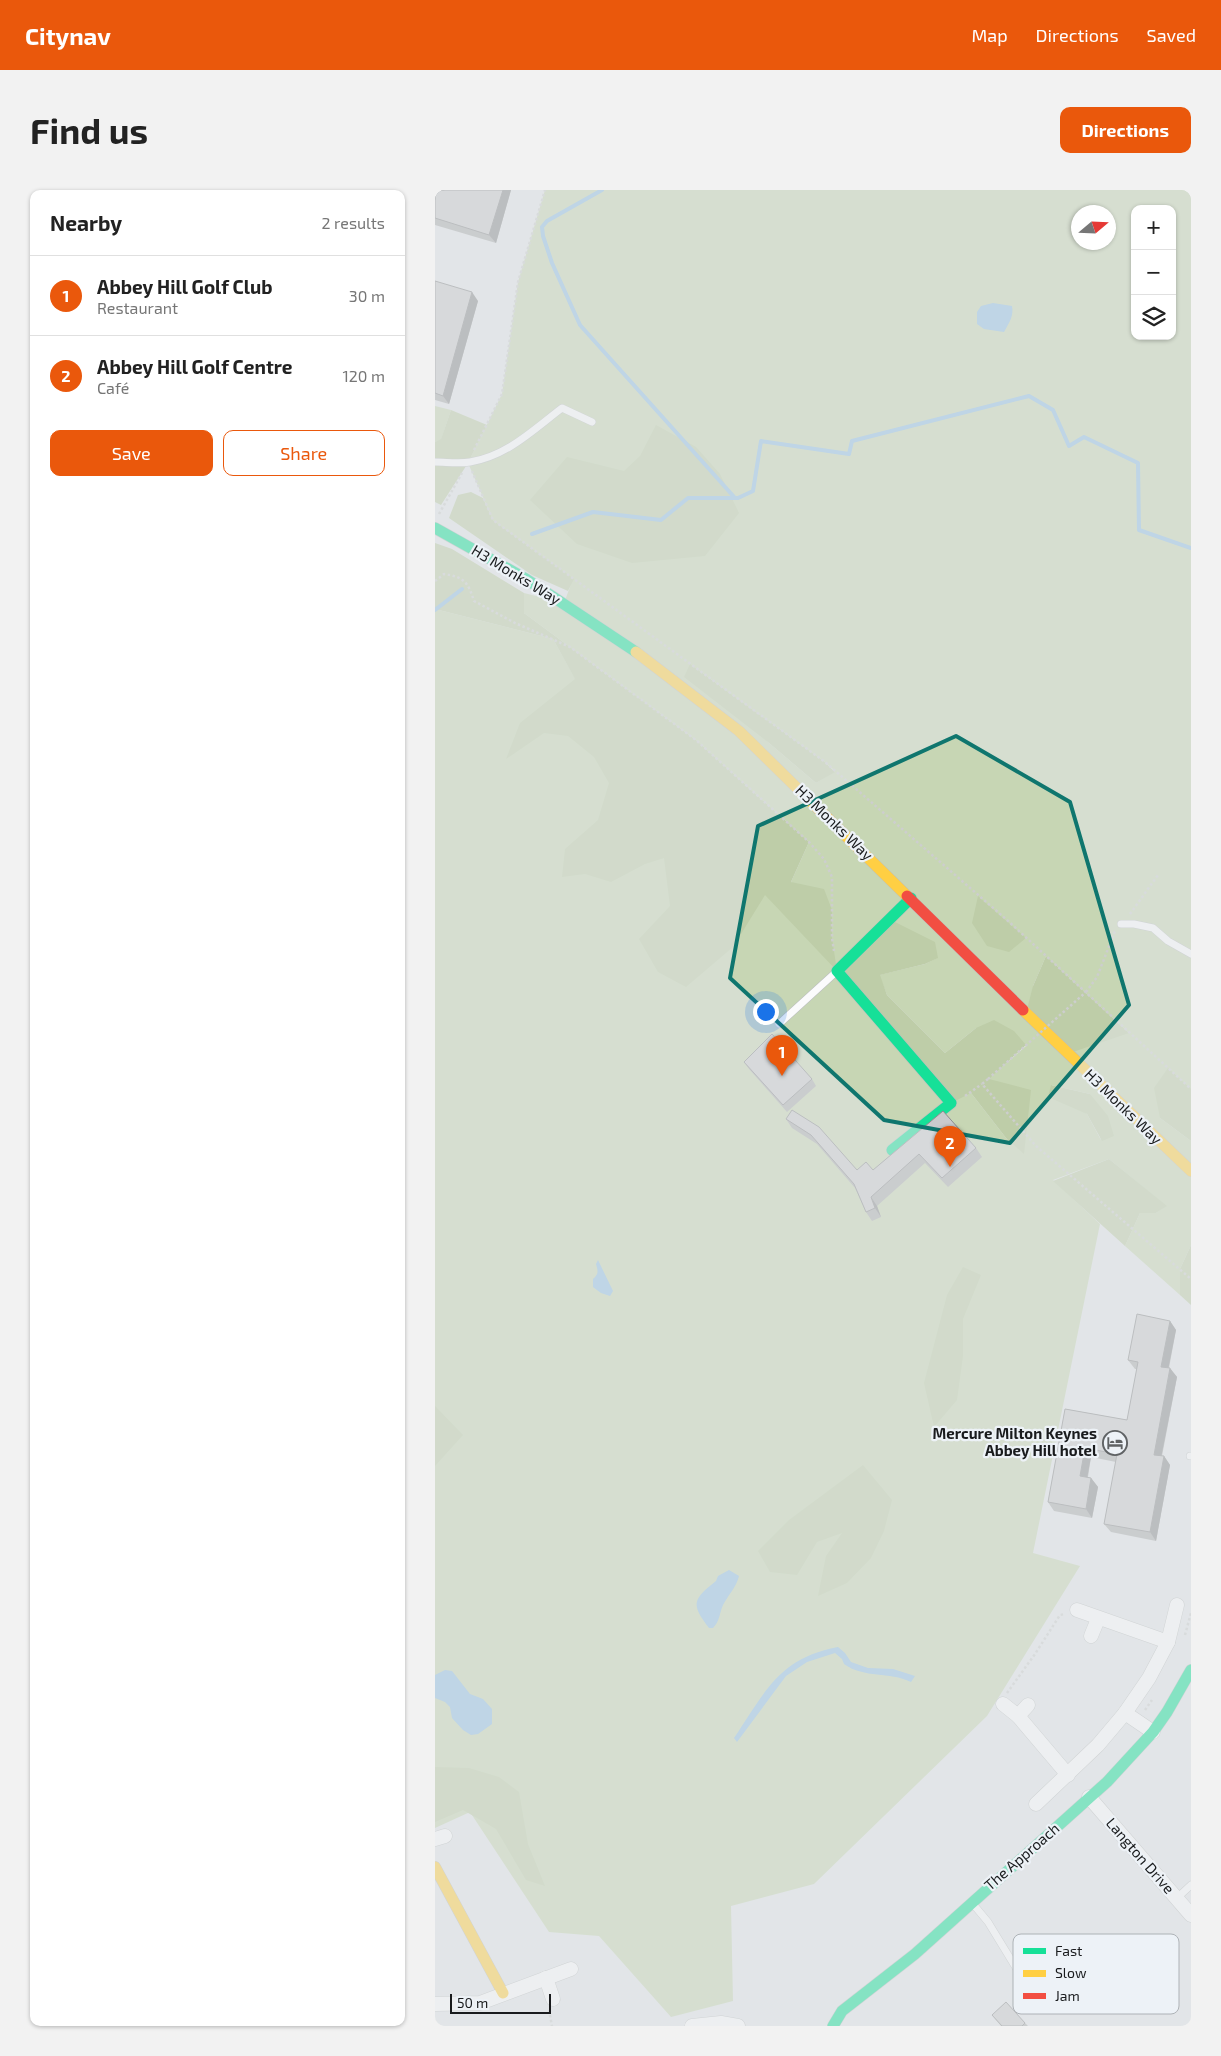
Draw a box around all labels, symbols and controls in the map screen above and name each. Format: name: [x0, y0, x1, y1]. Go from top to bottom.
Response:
text: Citynav: [25, 21, 111, 50]
text: Map: [971, 24, 1008, 46]
text: Directions: [1036, 24, 1119, 46]
text: Saved: [1147, 24, 1196, 46]
button: Directions: [1060, 107, 1191, 153]
text: Find us: [30, 109, 148, 151]
north arrow: [1071, 205, 1116, 250]
map controls: [1131, 205, 1176, 340]
button: +: [1131, 205, 1176, 250]
text: Nearby: [50, 210, 122, 235]
text: 2 results: [322, 213, 385, 232]
button: −: [1131, 250, 1176, 295]
text: Abbey Hill Golf Club: [97, 275, 273, 298]
text: 1: [63, 286, 69, 305]
text: 30 m: [349, 286, 385, 305]
button: layers: [1131, 295, 1176, 340]
text: Restaurant: [97, 298, 178, 317]
text: Abbey Hill Golf Centre: [97, 355, 292, 378]
text: 2: [61, 366, 71, 385]
text: 120 m: [342, 366, 385, 385]
text: Café: [97, 378, 129, 397]
button: Save: [50, 430, 213, 476]
button: Share: [223, 430, 385, 476]
street label: H3 Monks Way: [469, 540, 564, 608]
street label: H3 Monks Way: [792, 781, 877, 864]
your location: [753, 999, 779, 1025]
pin: 1: [766, 1035, 798, 1076]
street label: H3 Monks Way: [1081, 1065, 1166, 1148]
pin: 2: [934, 1126, 966, 1167]
place label: Mercure Milton Keynes Abbey Hill hotel: [933, 1424, 1097, 1460]
hotel icon: Mercure Milton Keynes Abbey Hill hotel: [1102, 1430, 1128, 1456]
street label: Langton Drive: [1103, 1814, 1179, 1897]
street label: The Approach: [980, 1819, 1063, 1894]
legend: [1013, 1934, 1179, 2014]
text: Fast: [1055, 1942, 1082, 1959]
text: Slow: [1055, 1964, 1087, 1981]
text: Jam: [1055, 1987, 1080, 2004]
scale bar: [450, 1991, 551, 2014]
text: 50 m: [457, 1994, 488, 2011]

